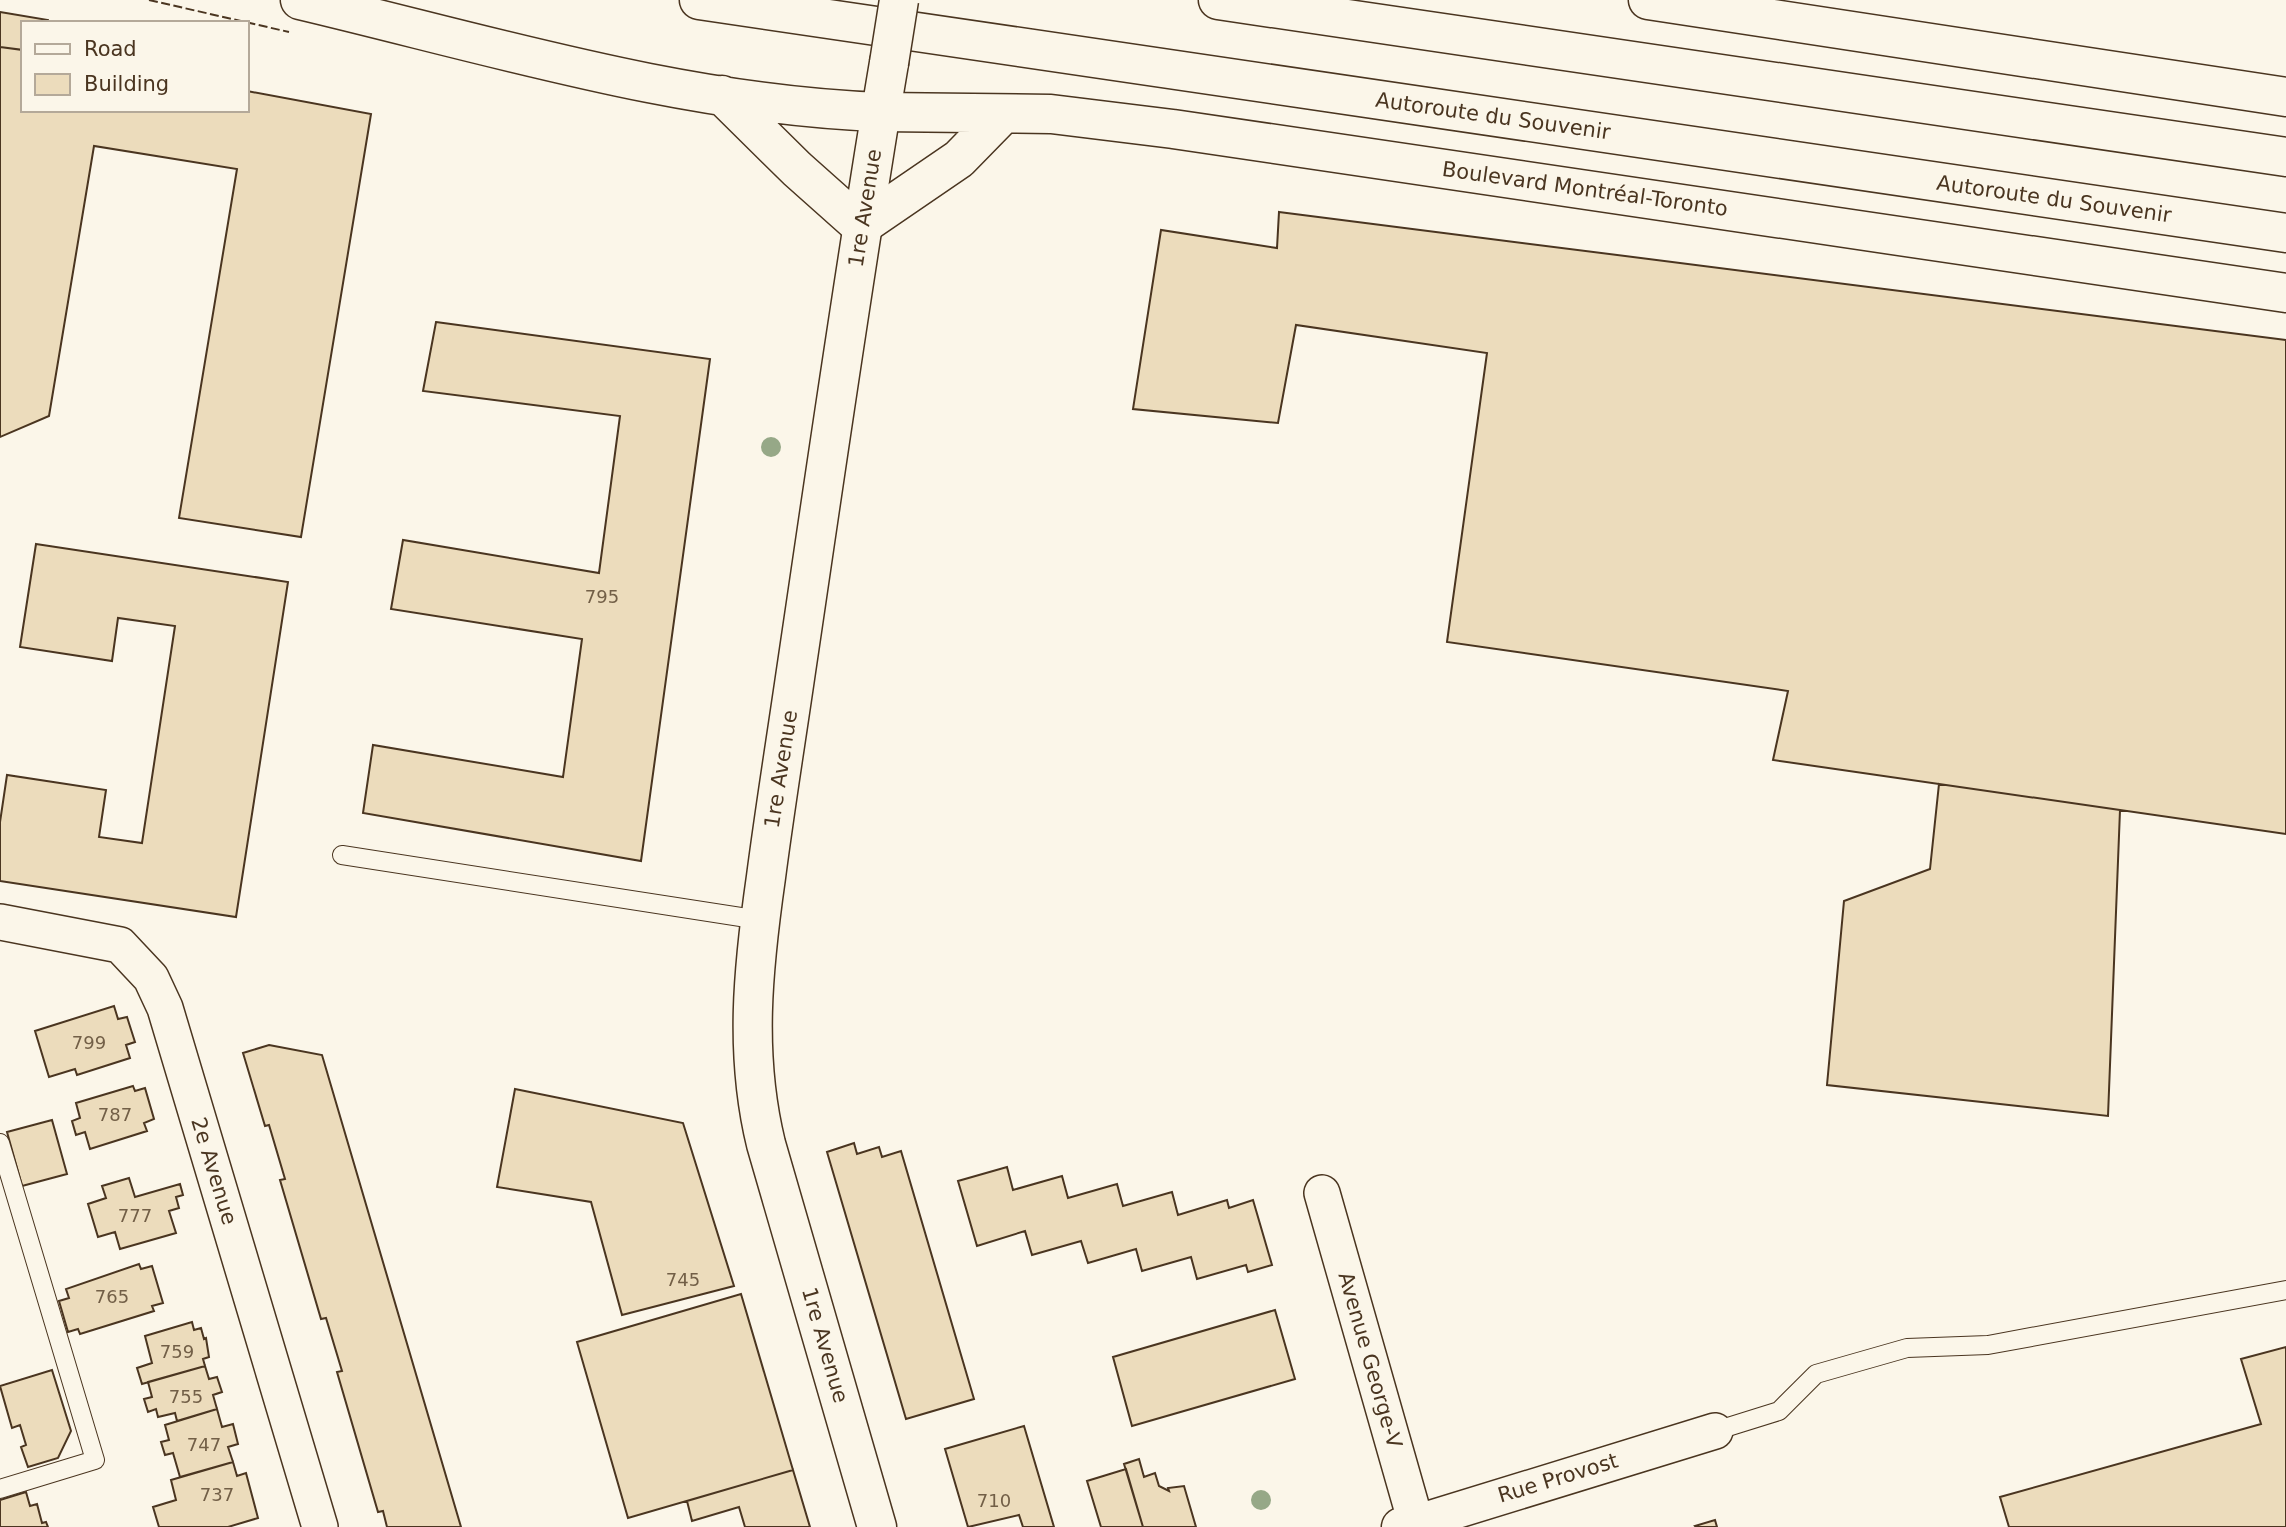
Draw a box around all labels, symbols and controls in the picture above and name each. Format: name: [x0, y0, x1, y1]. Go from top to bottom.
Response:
legend: [21, 21, 248, 112]
text: Road: [84, 37, 137, 61]
text: Building: [84, 72, 169, 96]
street label: Autoroute du Souvenir: [1374, 88, 1612, 144]
street label: 1re Avenue: [844, 147, 886, 269]
street label: Boulevard Montréal-Toronto: [1441, 157, 1729, 221]
street label: Autoroute du Souvenir: [1935, 171, 2173, 227]
house number: 795: [585, 586, 619, 607]
street label: 1re Avenue: [760, 708, 802, 830]
house number: 799: [72, 1032, 106, 1053]
house number: 787: [98, 1104, 132, 1125]
street label: 2e Avenue: [186, 1114, 242, 1228]
house number: 777: [118, 1205, 152, 1226]
house number: 745: [666, 1269, 700, 1290]
street label: Avenue George-V: [1333, 1269, 1407, 1451]
street label: 1re Avenue: [797, 1284, 853, 1406]
house number: 765: [95, 1286, 129, 1307]
house number: 759: [160, 1341, 194, 1362]
house number: 755: [169, 1386, 203, 1407]
house number: 747: [187, 1434, 221, 1455]
street label: Rue Provost: [1495, 1448, 1621, 1508]
house number: 737: [200, 1484, 234, 1505]
house number: 710: [977, 1490, 1011, 1511]

